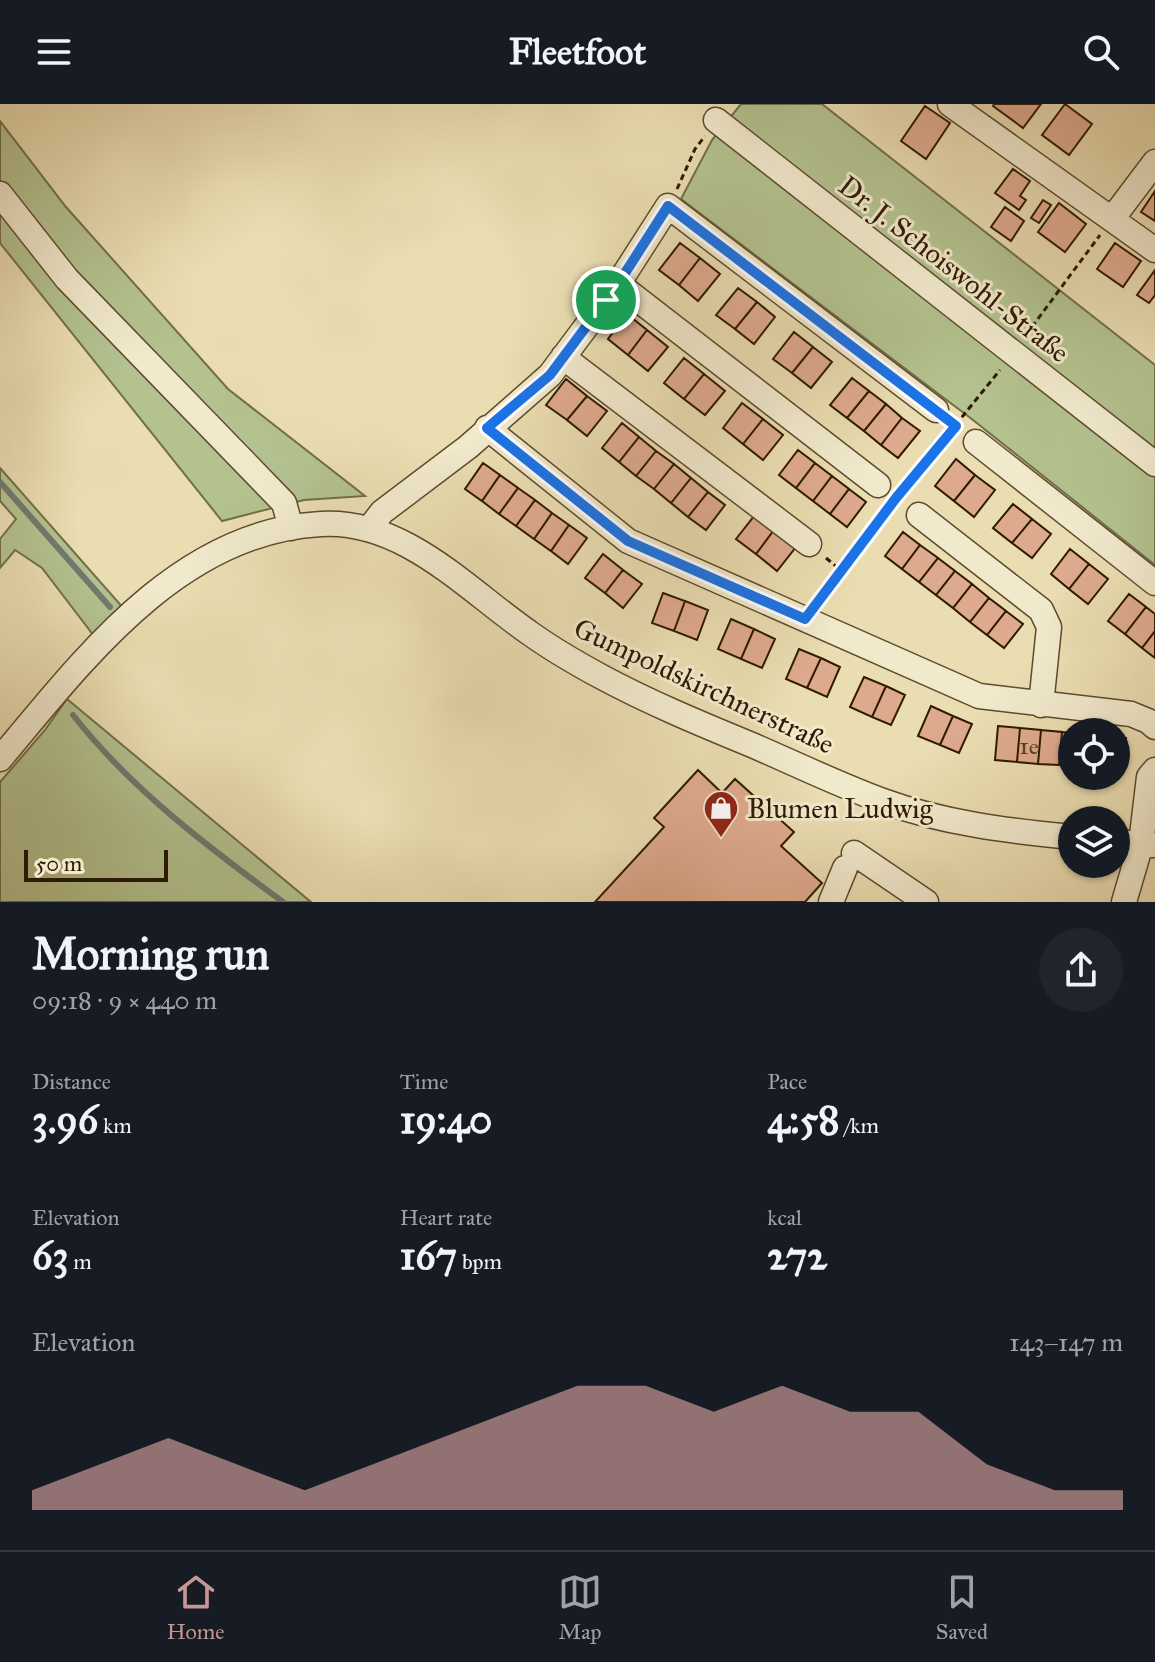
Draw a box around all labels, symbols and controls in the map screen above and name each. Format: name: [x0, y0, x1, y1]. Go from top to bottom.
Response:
icon: menu: [32, 30, 76, 74]
text: Fleetfoot: [509, 30, 646, 74]
icon: search: [1079, 30, 1123, 74]
street label: Dr. J. Schoiswohl-Straße: [832, 168, 1076, 370]
pin: [572, 266, 640, 334]
icon: arrive: [584, 278, 628, 322]
street label: Gumpoldskirchnerstraße: [568, 610, 840, 762]
map controls: [1058, 718, 1130, 878]
button: locate: [1058, 718, 1130, 790]
house number: 1e: [1019, 731, 1039, 761]
shop icon: Blumen Ludwig: [702, 789, 740, 839]
place label: Blumen Ludwig: [747, 791, 934, 826]
button: layers: [1058, 806, 1130, 878]
scale bar: [24, 846, 168, 882]
text: 50 m: [36, 850, 82, 877]
text: Morning run: [32, 927, 269, 981]
button: share: [1039, 928, 1123, 1012]
text: 09:18 · 9 × 440 m: [32, 984, 217, 1016]
text: Distance: [32, 1068, 111, 1095]
text: Time: [400, 1068, 448, 1095]
text: Pace: [767, 1068, 807, 1095]
text: 3.96: [32, 1095, 98, 1144]
text: 19:40: [400, 1095, 492, 1144]
text: 4:58: [767, 1095, 840, 1144]
text: km: [98, 1112, 132, 1139]
text: /km: [840, 1112, 879, 1139]
text: Elevation: [32, 1204, 119, 1231]
text: Heart rate: [400, 1204, 492, 1231]
text: kcal: [767, 1204, 802, 1231]
text: 63: [32, 1231, 69, 1280]
text: 167: [400, 1231, 457, 1280]
text: 272: [767, 1231, 827, 1280]
text: m: [69, 1248, 92, 1275]
text: bpm: [457, 1248, 502, 1275]
text: Elevation: [32, 1326, 135, 1358]
text: 143–147 m: [1009, 1326, 1123, 1358]
tab: Home: [167, 1570, 224, 1645]
tab: Map: [558, 1570, 602, 1645]
tab: Saved: [936, 1570, 988, 1645]

